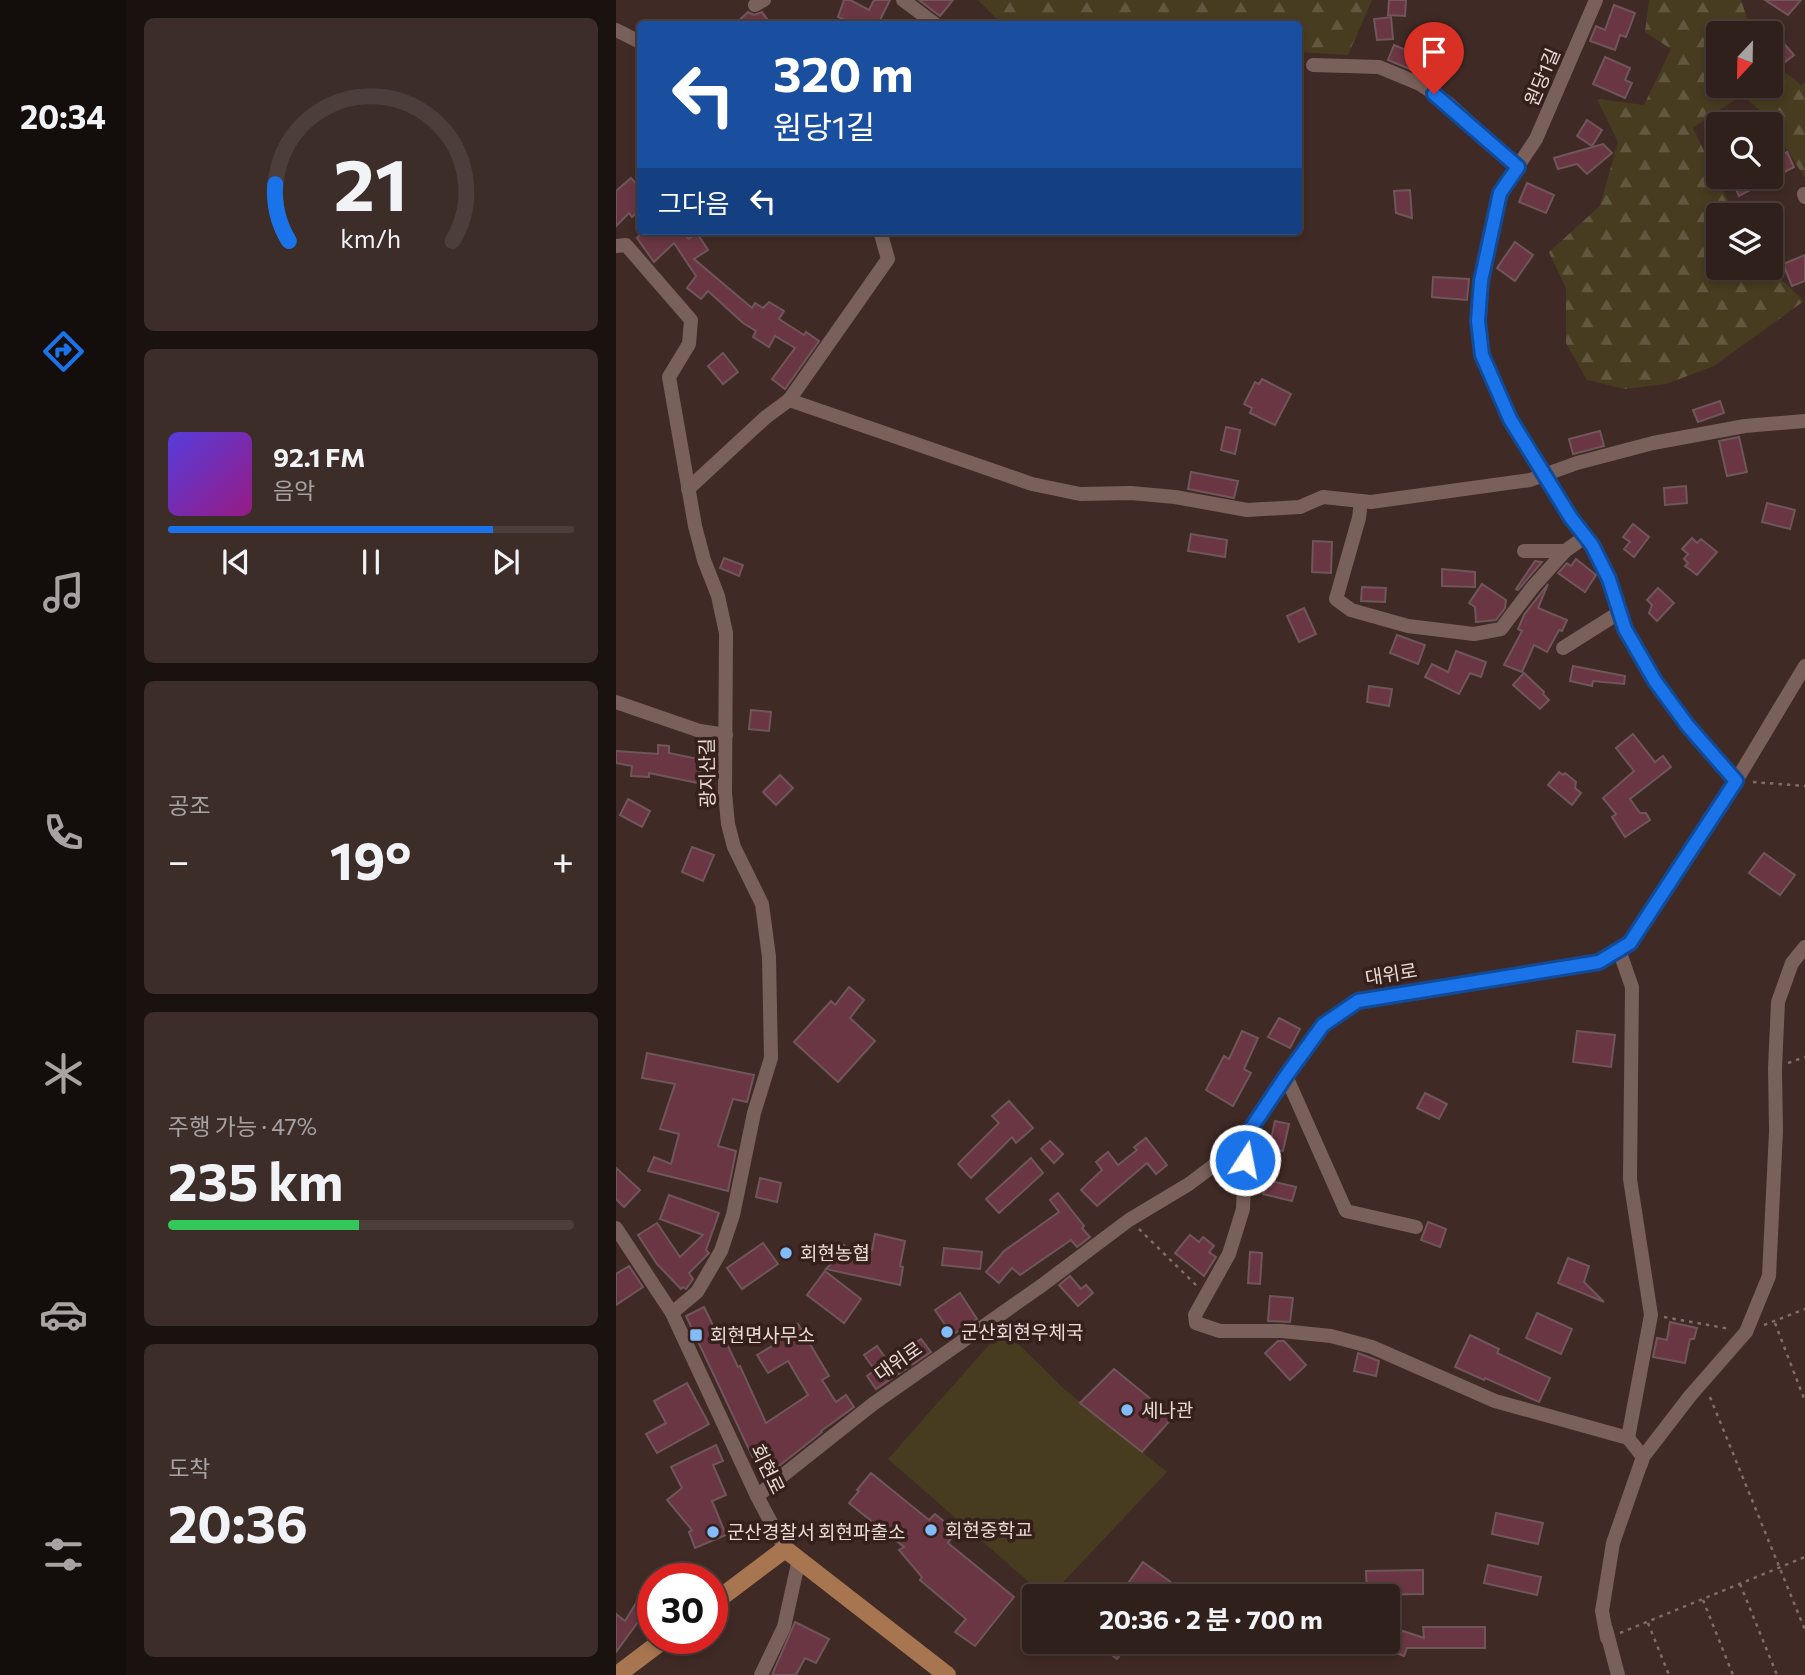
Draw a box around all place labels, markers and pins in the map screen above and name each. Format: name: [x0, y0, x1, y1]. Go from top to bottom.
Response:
pin: [1404, 22, 1464, 94]
place label: 회현농협: [800, 1241, 870, 1264]
marker: 회현농협: [778, 1245, 794, 1261]
place label: 군산회현우체국: [961, 1320, 1083, 1343]
place label: 회현면사무소: [710, 1323, 815, 1346]
marker: 군산회현우체국: [939, 1324, 955, 1340]
marker: 회현면사무소: [688, 1327, 704, 1343]
place label: 세나관: [1141, 1398, 1193, 1421]
marker: 세나관: [1119, 1402, 1135, 1418]
place label: 회현중학교: [945, 1518, 1032, 1541]
place label: 군산경찰서 회현파출소: [727, 1520, 905, 1543]
marker: 회현중학교: [923, 1522, 939, 1538]
marker: 군산경찰서 회현파출소: [705, 1524, 721, 1540]

